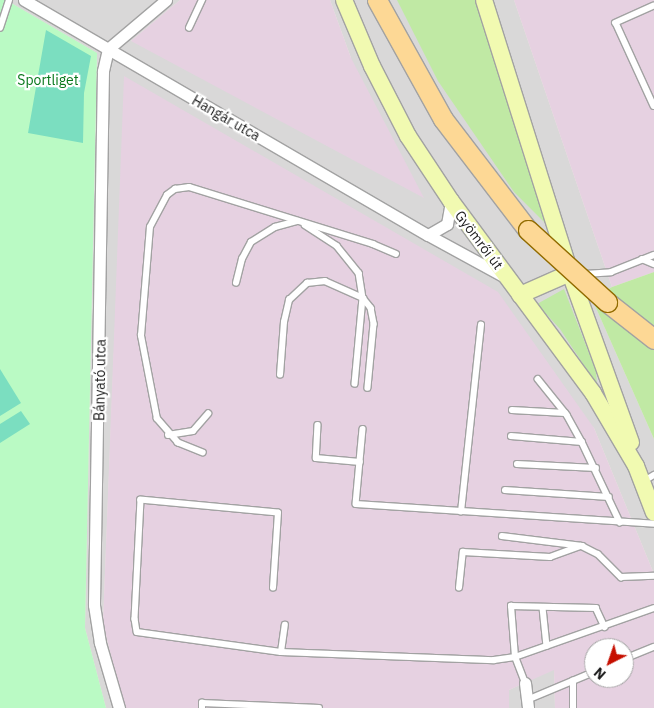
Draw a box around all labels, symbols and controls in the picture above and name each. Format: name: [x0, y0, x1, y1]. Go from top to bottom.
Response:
park label: Sportliget: [17, 72, 79, 88]
street label: Hangár utca: [189, 92, 263, 144]
street label: Gyömrői út: [451, 207, 507, 273]
street label: Bányató utca: [91, 339, 109, 421]
north arrow: [584, 638, 634, 688]
text: N: [590, 663, 610, 684]

